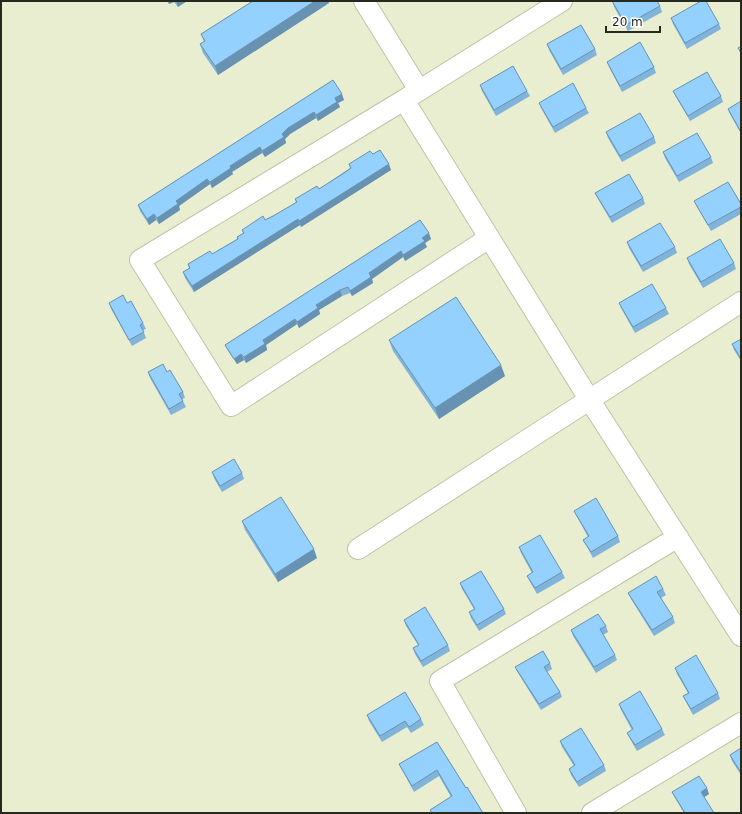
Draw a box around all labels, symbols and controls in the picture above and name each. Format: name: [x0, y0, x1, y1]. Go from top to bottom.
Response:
scale bar: [606, 8, 660, 34]
text: 20 m: [612, 15, 643, 29]

